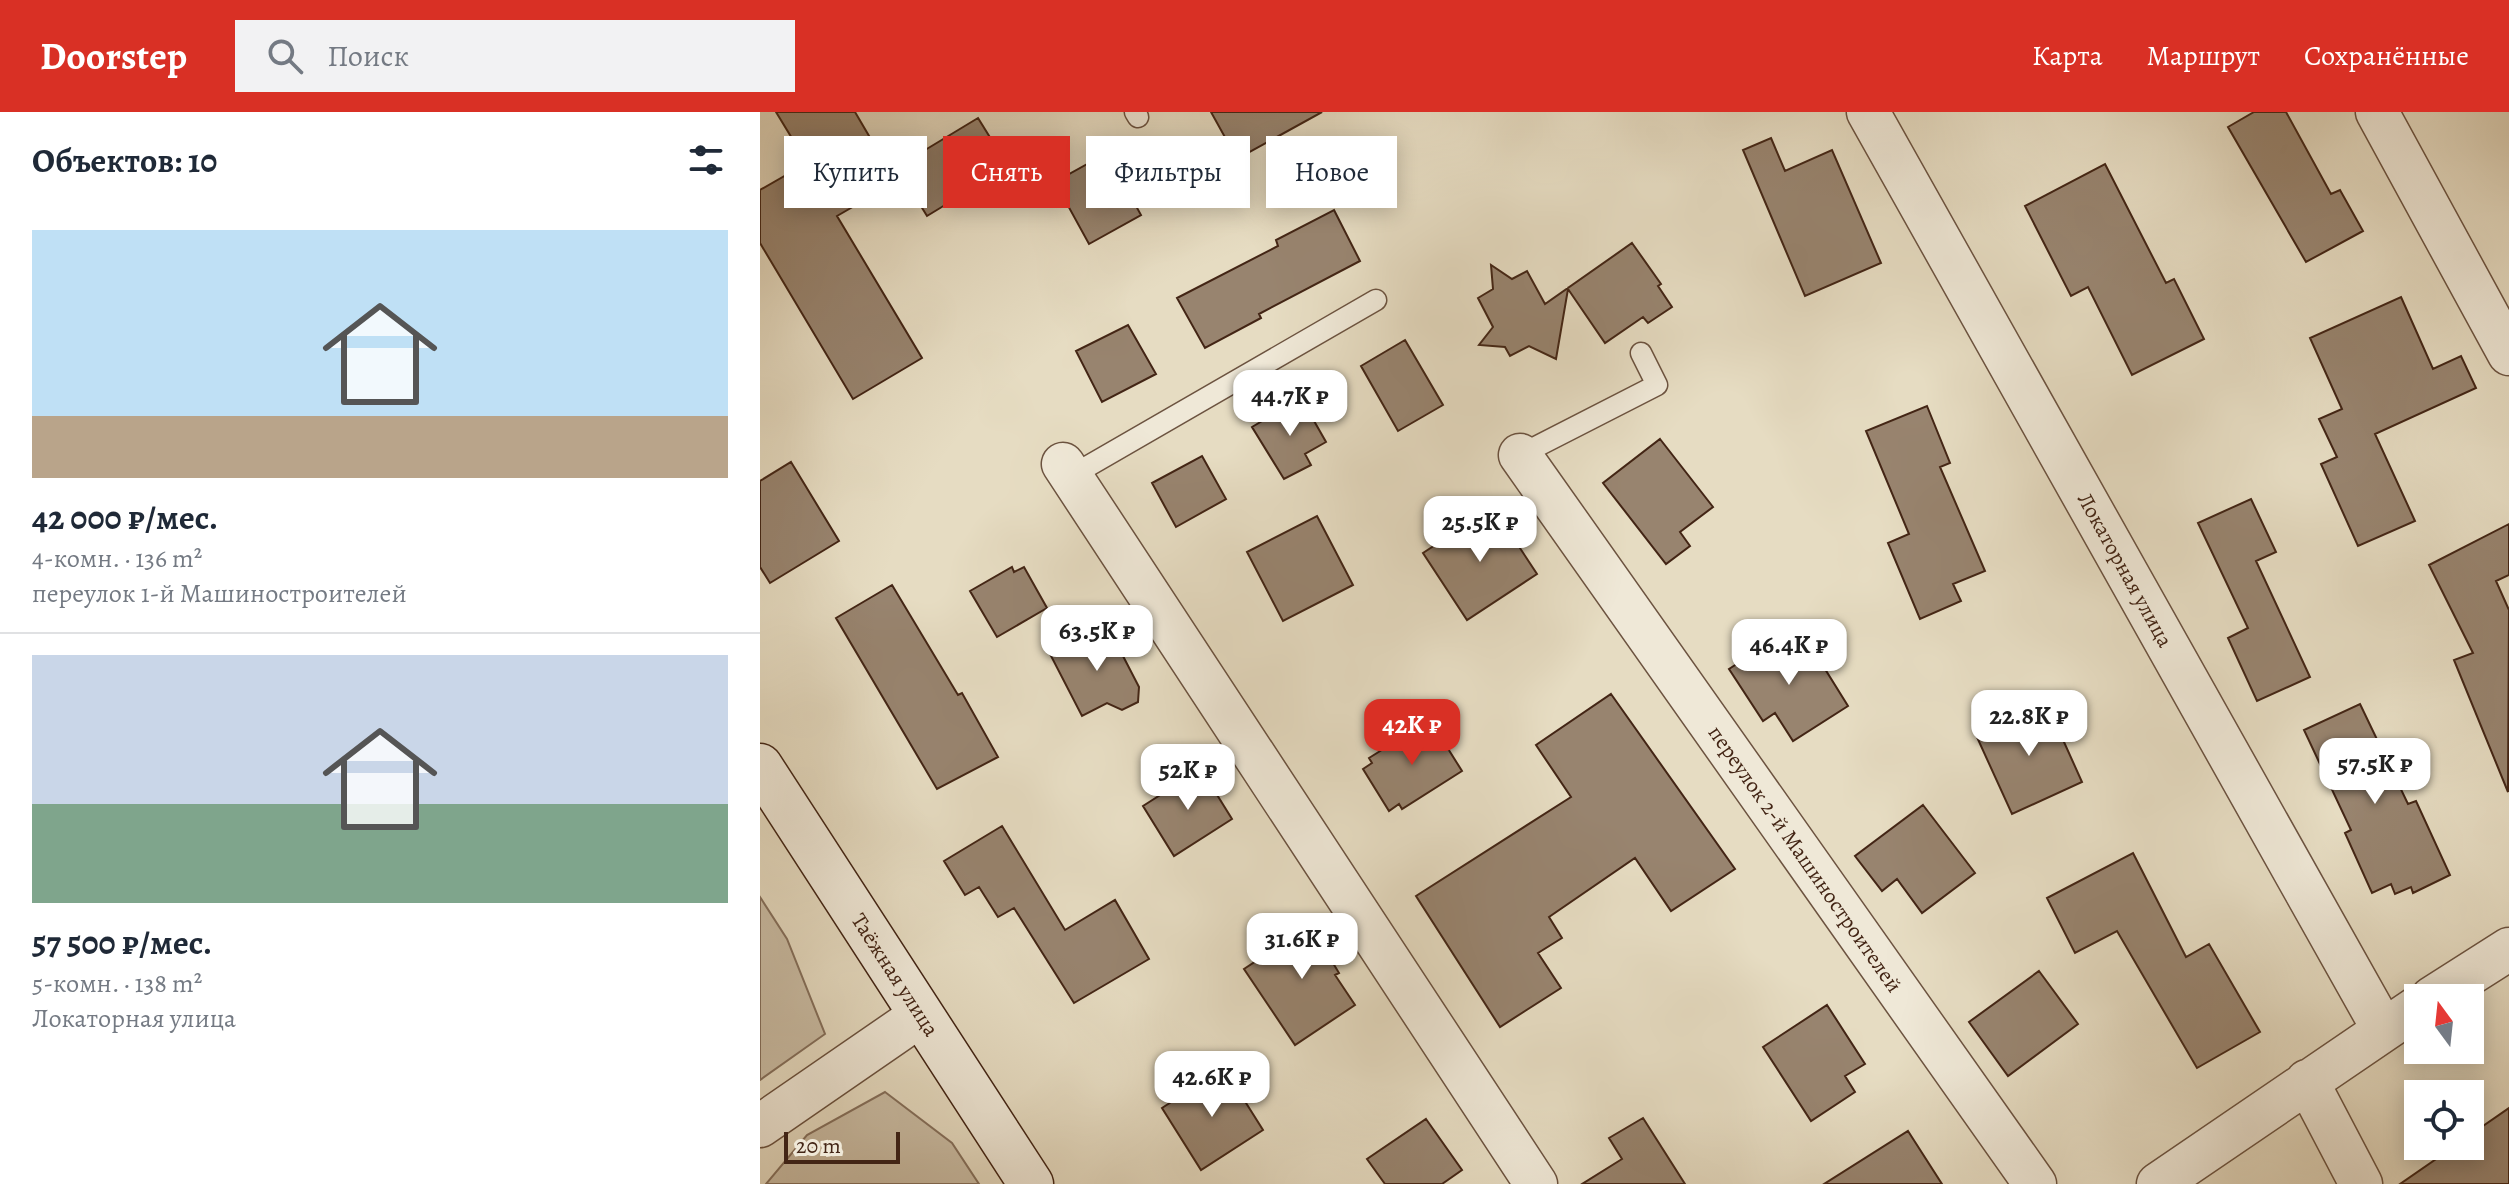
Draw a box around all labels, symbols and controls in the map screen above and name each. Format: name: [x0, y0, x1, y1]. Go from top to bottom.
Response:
search box: [235, 20, 795, 92]
text: Doorstep: [40, 30, 187, 82]
icon: search: [263, 34, 307, 78]
text: Поиск: [327, 36, 409, 76]
text: Карта: [2032, 37, 2103, 75]
text: Маршрут: [2147, 37, 2260, 75]
text: Сохранённые: [2304, 37, 2469, 75]
chip: Купить: [784, 136, 927, 208]
chip: Снять: [943, 136, 1070, 208]
chip: Фильтры: [1086, 136, 1250, 208]
chip: Новое: [1266, 136, 1397, 208]
text: Объектов: 10: [32, 137, 217, 184]
icon: filters: [684, 138, 728, 182]
icon: home: [308, 282, 452, 426]
pin: 44.7K ₽: [1216, 370, 1364, 438]
text: 44.7K ₽: [1251, 378, 1329, 413]
street label: Локаторная улица: [2070, 487, 2180, 654]
text: 42 000 ₽/мес.: [32, 494, 218, 541]
pin: 25.5K ₽: [1406, 496, 1554, 564]
text: 25.5K ₽: [1442, 504, 1518, 539]
text: 4-комн. · 136 m²: [32, 541, 202, 576]
text: переулок 1-й Машиностроителей: [32, 576, 407, 611]
pin: 63.5K ₽: [1023, 605, 1171, 673]
text: 63.5K ₽: [1059, 613, 1135, 648]
pin: 46.4K ₽: [1715, 619, 1863, 687]
text: 46.4K ₽: [1750, 627, 1828, 662]
pin: 22.8K ₽: [1955, 690, 2103, 758]
text: 22.8K ₽: [1989, 698, 2069, 733]
pin: 42K ₽: [1356, 699, 1468, 767]
icon: home: [308, 707, 452, 851]
text: 42K ₽: [1382, 707, 1442, 742]
street label: переулок 2-й Машиностроителей: [1701, 719, 1909, 999]
pin: 57.5K ₽: [2301, 738, 2449, 806]
pin: 52K ₽: [1132, 744, 1244, 812]
text: 57.5K ₽: [2337, 746, 2413, 781]
text: 52K ₽: [1159, 752, 1217, 787]
street label: Таёжная улица: [844, 908, 947, 1043]
pin: 31.6K ₽: [1228, 913, 1376, 981]
text: 57 500 ₽/мес.: [32, 919, 212, 966]
text: 31.6K ₽: [1265, 921, 1339, 956]
text: 5-комн. · 138 m²: [32, 966, 202, 1001]
north arrow: [2404, 984, 2484, 1064]
map controls: [2404, 984, 2484, 1160]
text: Локаторная улица: [32, 1001, 236, 1036]
pin: 42.6K ₽: [1138, 1051, 1286, 1119]
text: 42.6K ₽: [1173, 1059, 1251, 1094]
button: locate: [2404, 1080, 2484, 1160]
scale bar: [784, 1128, 900, 1164]
text: 20 m: [796, 1131, 841, 1161]

